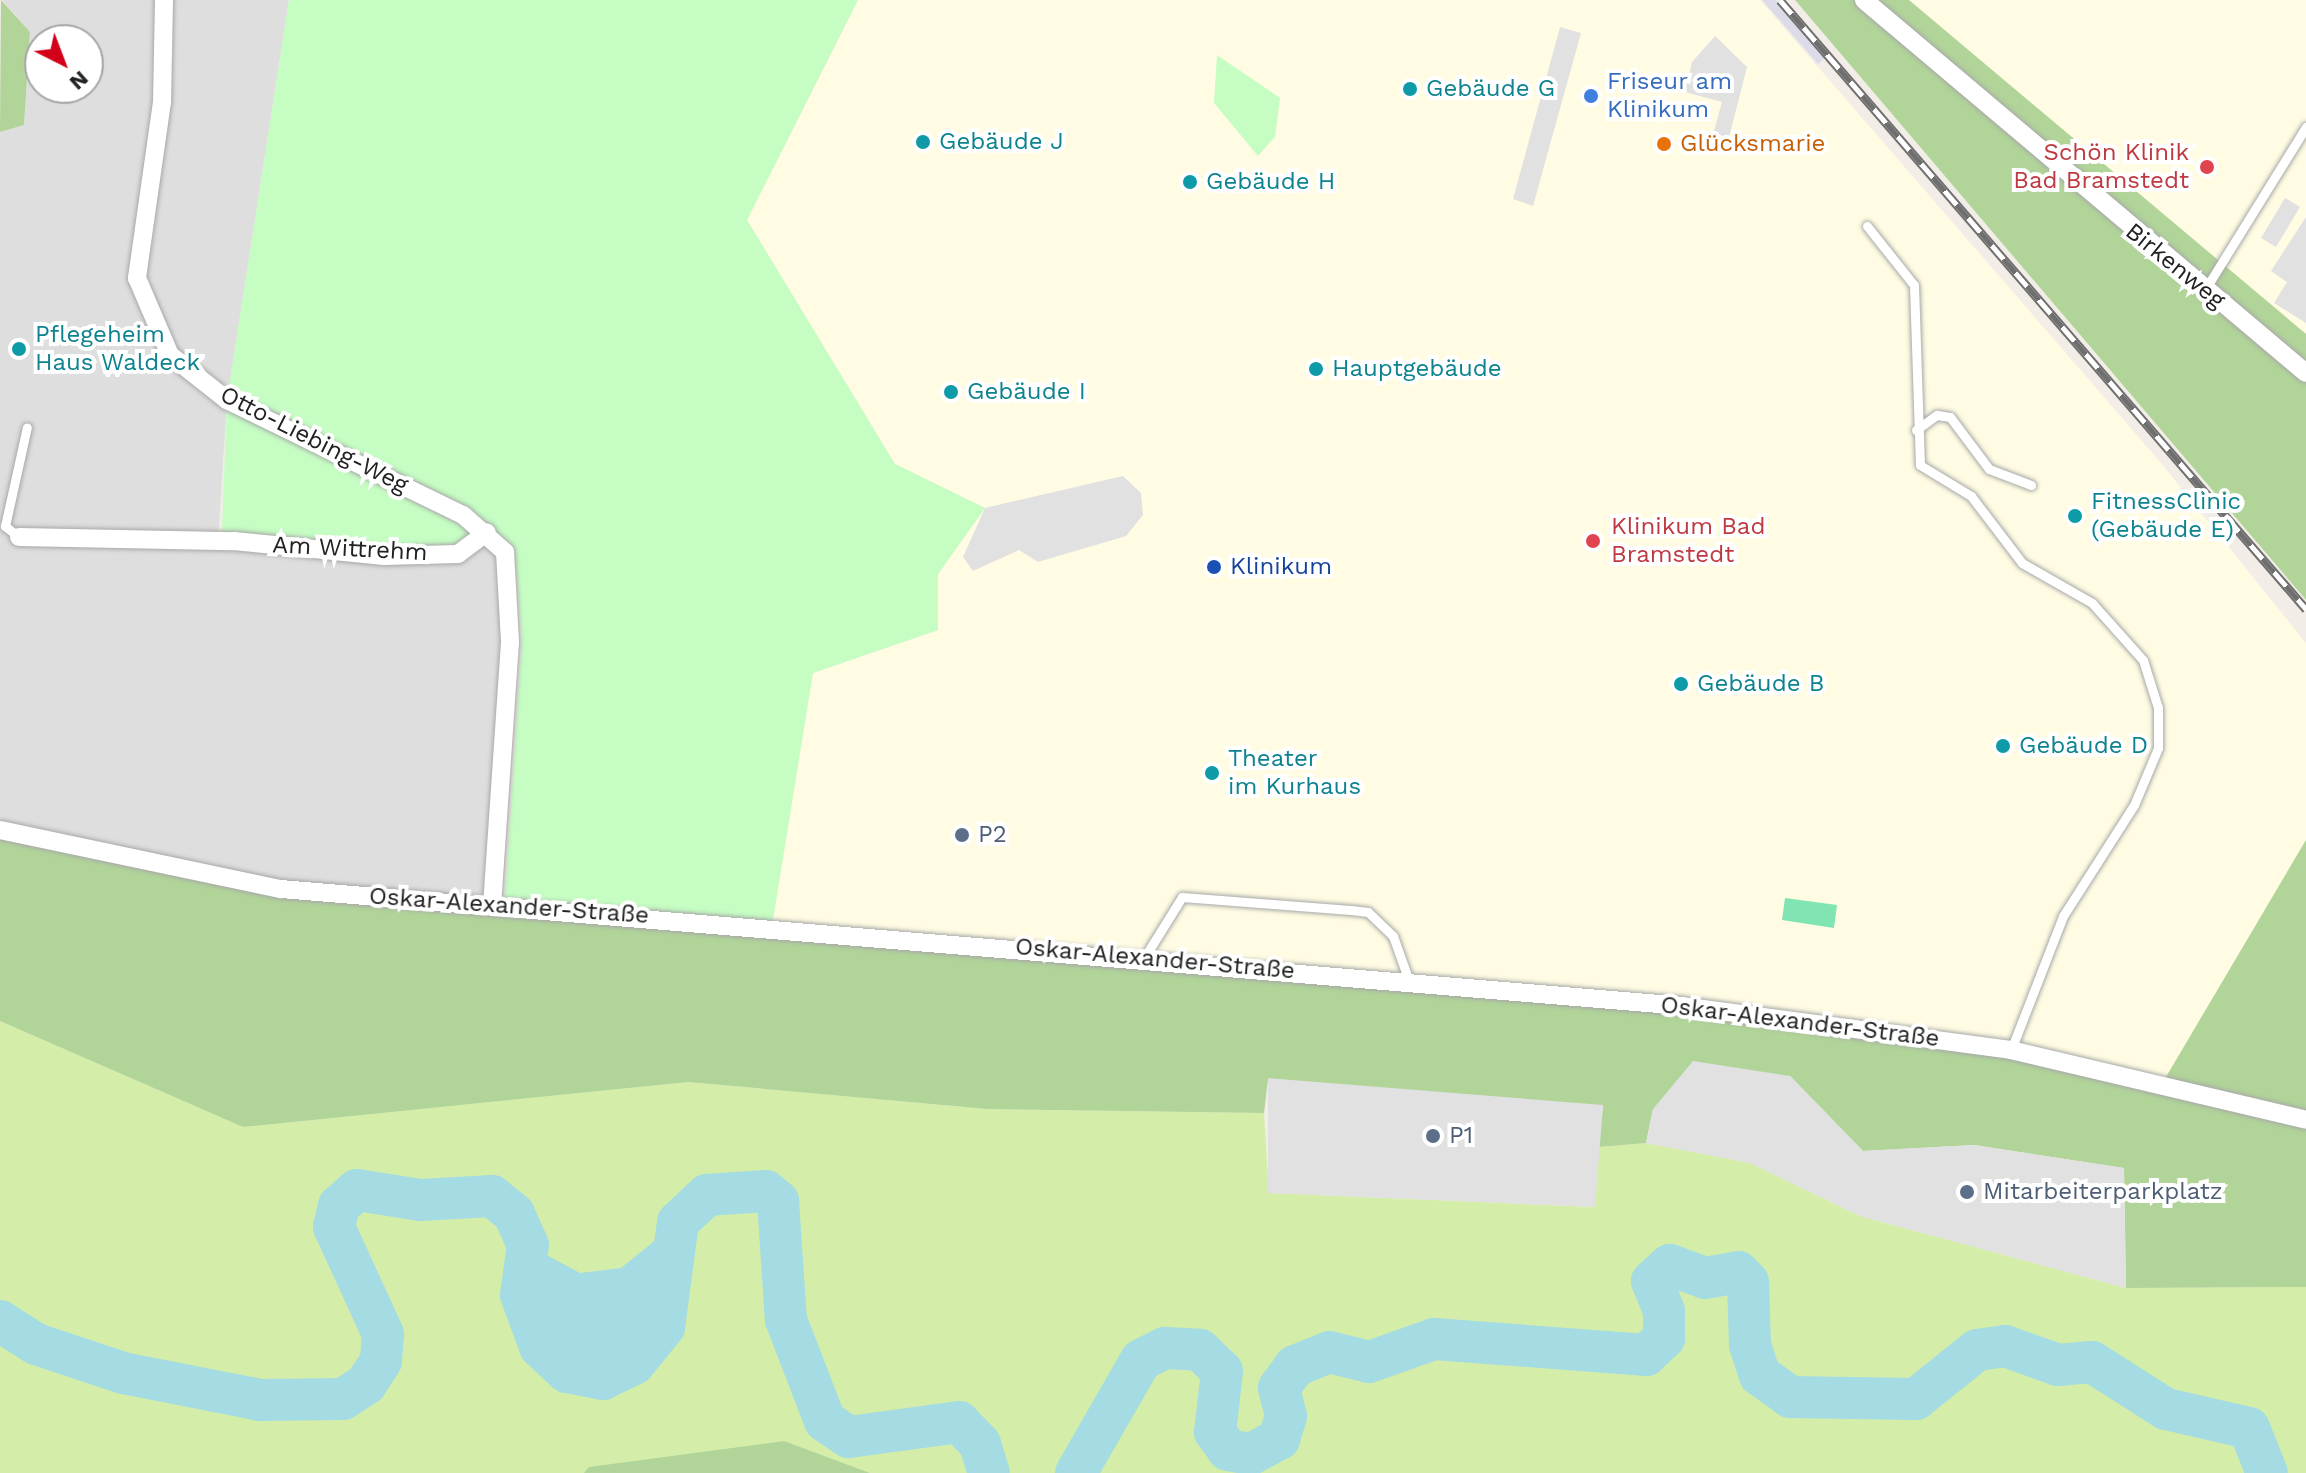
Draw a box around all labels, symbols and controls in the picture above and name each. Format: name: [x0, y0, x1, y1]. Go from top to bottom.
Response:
north arrow: [24, 24, 104, 104]
text: N: [65, 66, 93, 95]
place label: Friseur am Klinikum: [1607, 68, 1733, 124]
place label: Gebäude G: [1426, 75, 1555, 103]
marker: Gebäude G: [1401, 80, 1419, 98]
marker: Friseur am Klinikum: [1582, 87, 1600, 105]
place label: Gebäude J: [939, 128, 1064, 156]
place label: Glücksmarie: [1680, 130, 1825, 158]
marker: Gebäude J: [914, 133, 932, 151]
marker: Glücksmarie: [1655, 135, 1673, 153]
place label: Schön Klinik Bad Bramstedt: [2013, 139, 2189, 195]
marker: Schön Klinik Bad Bramstedt: [2196, 156, 2218, 178]
place label: Gebäude H: [1206, 168, 1335, 196]
marker: Gebäude H: [1181, 173, 1199, 191]
street label: Birkenweg: [2119, 217, 2231, 315]
place label: Pflegeheim Haus Waldeck: [35, 321, 201, 377]
marker: Pflegeheim Haus Waldeck: [10, 340, 28, 358]
place label: Hauptgebäude: [1332, 355, 1502, 383]
marker: Hauptgebäude: [1307, 360, 1325, 378]
place label: Gebäude I: [967, 378, 1086, 406]
street label: Otto-Liebing-Weg: [215, 380, 413, 500]
marker: Gebäude I: [942, 383, 960, 401]
place label: FitnessClinic (Gebäude E): [2091, 488, 2241, 544]
marker: FitnessClinic (Gebäude E): [2066, 507, 2084, 525]
place label: Klinikum Bad Bramstedt: [1611, 513, 1765, 569]
marker: Klinikum Bad Bramstedt: [1582, 530, 1604, 552]
street label: Am Wittrehm: [271, 531, 429, 567]
place label: Klinikum: [1230, 553, 1332, 581]
marker: Klinikum: [1205, 558, 1223, 576]
place label: Gebäude B: [1697, 670, 1824, 698]
marker: Gebäude B: [1672, 675, 1690, 693]
place label: Gebäude D: [2019, 732, 2148, 760]
marker: Gebäude D: [1994, 737, 2012, 755]
place label: Theater im Kurhaus: [1228, 745, 1361, 801]
marker: Theater im Kurhaus: [1203, 764, 1221, 782]
place label: P2: [978, 821, 1007, 849]
marker: P2: [953, 826, 971, 844]
street label: Oskar-Alexander-Straße: [368, 882, 650, 930]
street label: Oskar-Alexander-Straße: [1014, 932, 1296, 986]
street label: Oskar-Alexander-Straße: [1659, 991, 1941, 1053]
place label: P1: [1449, 1122, 1473, 1150]
marker: P1: [1424, 1127, 1442, 1145]
place label: Mitarbeiterparkplatz: [1983, 1178, 2223, 1206]
marker: Mitarbeiterparkplatz: [1958, 1183, 1976, 1201]

